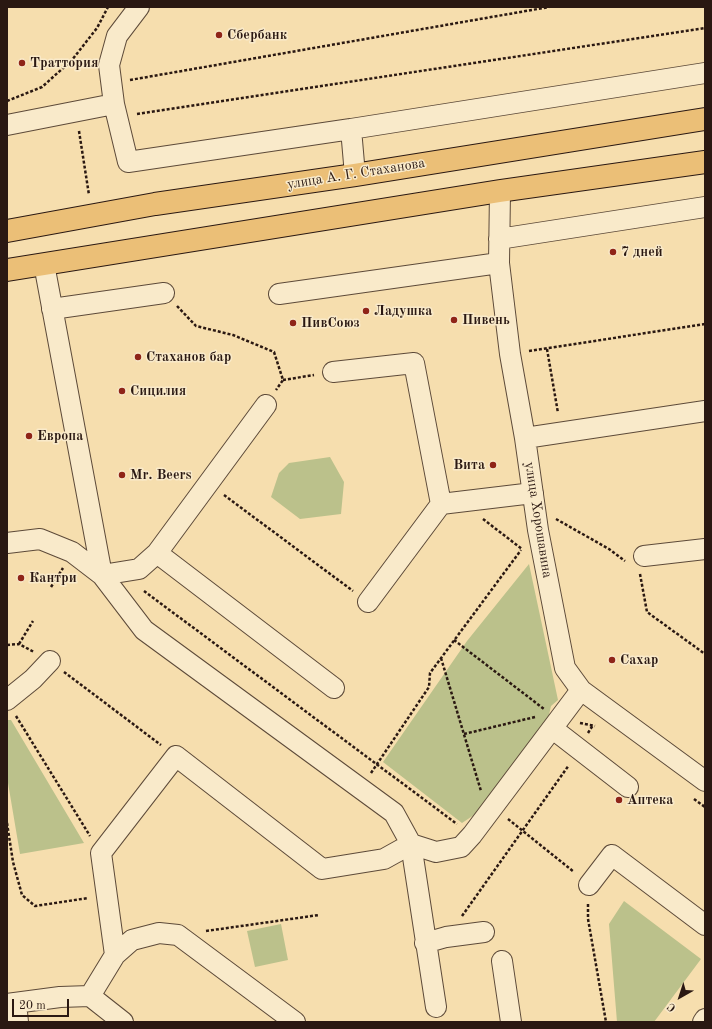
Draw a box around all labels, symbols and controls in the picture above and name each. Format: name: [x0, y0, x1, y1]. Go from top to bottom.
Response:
place label: Сбербанк: [227, 27, 287, 43]
marker: Сбербанк: [214, 30, 224, 40]
place label: Траттория: [30, 55, 98, 71]
marker: Траттория: [17, 58, 27, 68]
street label: улица А. Г. Стаханова: [286, 155, 426, 193]
place label: 7 дней: [621, 244, 663, 260]
marker: 7 дней: [608, 247, 618, 257]
place label: Ладушка: [374, 303, 432, 319]
marker: Ладушка: [361, 306, 371, 316]
place label: Пивень: [462, 312, 510, 328]
place label: ПивСоюз: [301, 315, 360, 331]
marker: Пивень: [449, 315, 459, 325]
marker: ПивСоюз: [288, 318, 298, 328]
place label: Стаханов бар: [146, 349, 231, 365]
marker: Стаханов бар: [133, 352, 143, 362]
place label: Сицилия: [130, 383, 186, 399]
marker: Сицилия: [117, 386, 127, 396]
place label: Европа: [37, 428, 83, 444]
marker: Европа: [24, 431, 34, 441]
place label: Вита: [453, 457, 485, 473]
marker: Вита: [488, 460, 498, 470]
street label: улица Хорошавина: [521, 461, 555, 579]
place label: Mr. Beers: [130, 467, 192, 483]
marker: Mr. Beers: [117, 470, 127, 480]
place label: Кантри: [29, 570, 77, 586]
marker: Кантри: [16, 573, 26, 583]
place label: Сахар: [620, 652, 658, 668]
marker: Сахар: [607, 655, 617, 665]
place label: Аптека: [627, 792, 673, 808]
marker: Аптека: [614, 795, 624, 805]
north arrow: [660, 977, 700, 1017]
scale bar: [14, 991, 71, 1017]
text: 20 m: [19, 1000, 46, 1012]
text: С: [666, 1000, 678, 1013]

